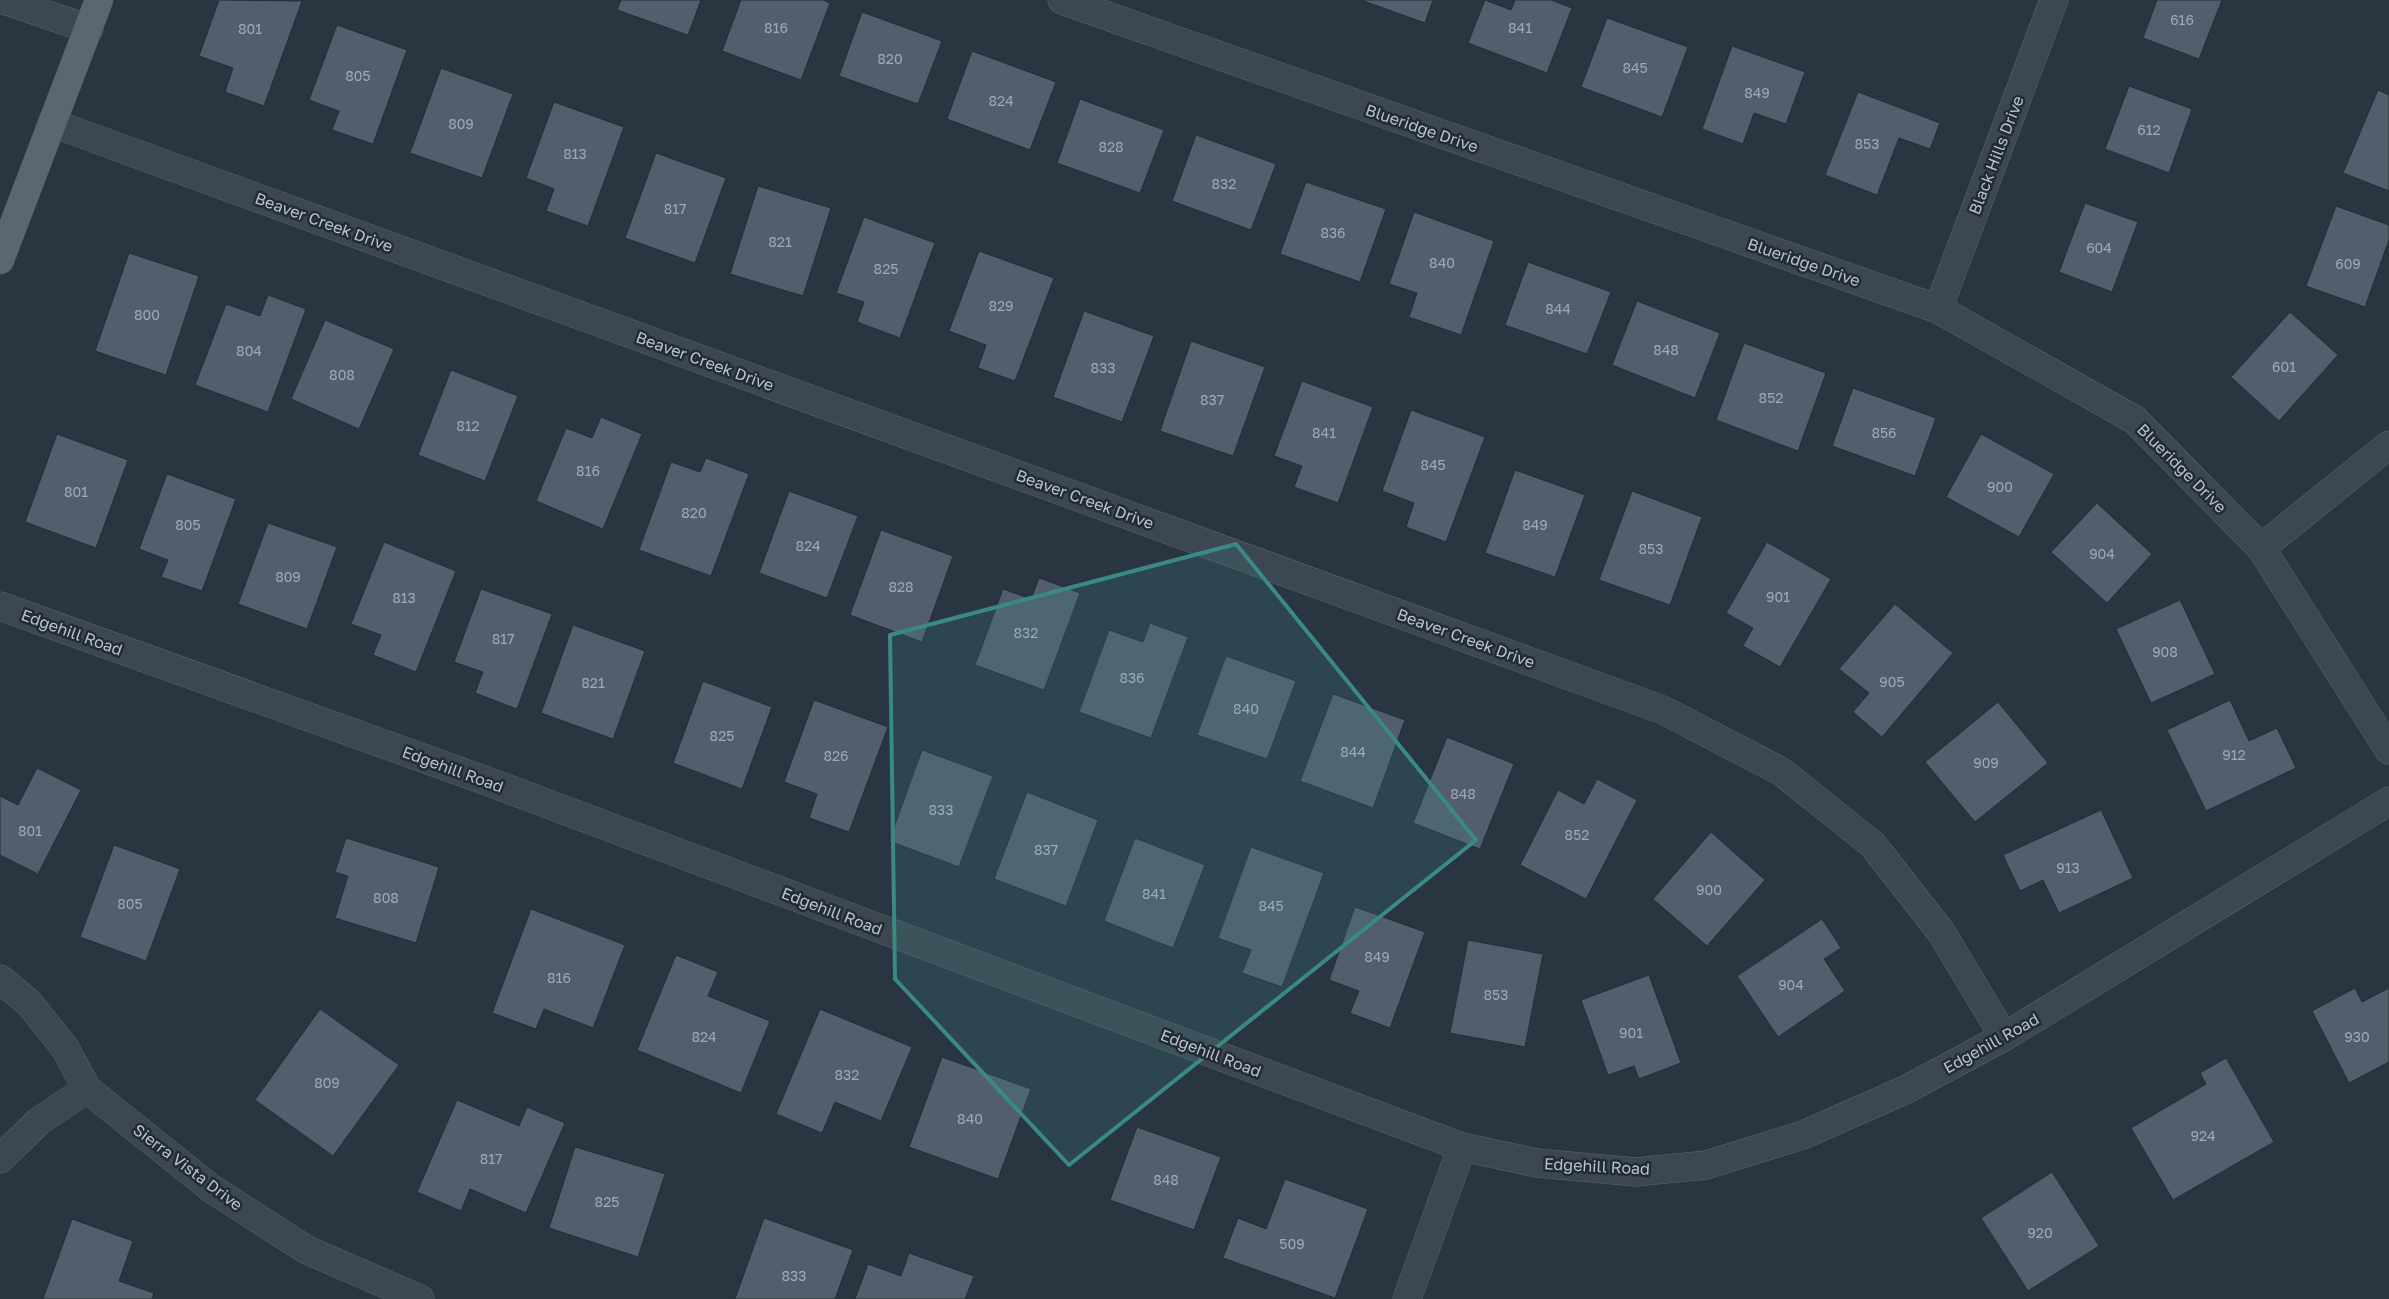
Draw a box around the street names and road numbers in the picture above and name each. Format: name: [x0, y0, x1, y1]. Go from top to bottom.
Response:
street label: Black Hills Drive: [1964, 93, 2028, 217]
street label: Blueridge Drive: [1363, 99, 1481, 157]
street label: Beaver Creek Drive: [252, 188, 396, 256]
street label: Blueridge Drive: [1745, 233, 1863, 291]
street label: Beaver Creek Drive: [633, 327, 777, 395]
street label: Blueridge Drive: [2133, 419, 2231, 517]
street label: Beaver Creek Drive: [1013, 465, 1157, 533]
street label: Edgehill Road: [19, 604, 125, 660]
street label: Beaver Creek Drive: [1394, 604, 1538, 672]
street label: Edgehill Road: [400, 741, 506, 797]
street label: Edgehill Road: [779, 883, 885, 939]
street label: Edgehill Road: [1940, 1009, 2042, 1077]
street label: Edgehill Road: [1158, 1025, 1264, 1081]
street label: Sierra Vista Drive: [129, 1119, 247, 1215]
street label: Edgehill Road: [1543, 1153, 1651, 1179]

